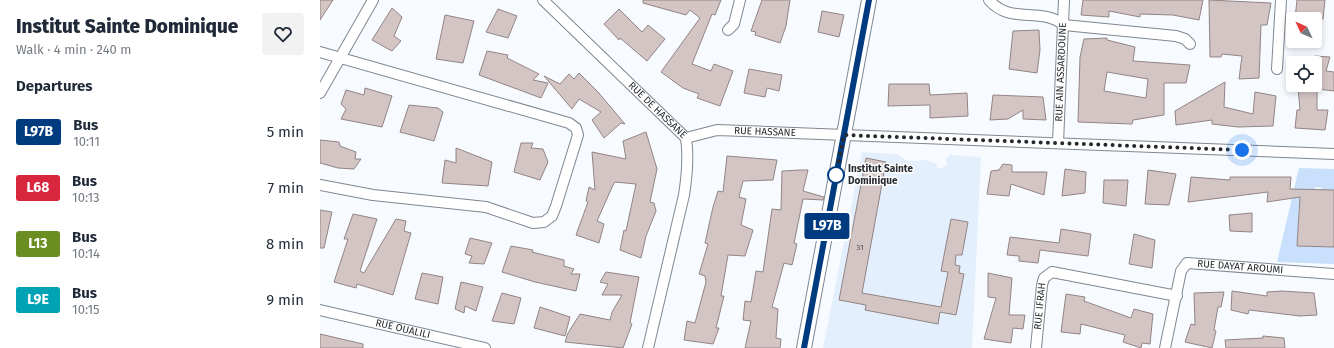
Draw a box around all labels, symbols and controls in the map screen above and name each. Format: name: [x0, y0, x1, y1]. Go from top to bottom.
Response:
north arrow: [1286, 12, 1322, 48]
map controls: [1286, 12, 1322, 92]
button: heart: [262, 13, 304, 55]
text: Institut Sainte Dominique: [16, 15, 238, 38]
street label: RUE AIN ASSARDOUNE: [1053, 22, 1069, 122]
text: Walk · 4 min · 240 m: [16, 42, 131, 57]
button: locate: [1286, 56, 1322, 92]
text: Departures: [16, 77, 93, 95]
street label: RUE DE HASSANE: [626, 80, 689, 141]
text: Bus: [73, 116, 98, 134]
text: L97B: [24, 123, 53, 140]
text: 5 min: [267, 123, 304, 141]
street label: RUE HASSANE: [734, 125, 796, 139]
text: 10:11: [73, 134, 100, 149]
your location: [1232, 140, 1252, 160]
place label: Institut Sainte Dominique: [848, 163, 913, 187]
marker: Institut Sainte Dominique: [827, 166, 845, 184]
text: Bus: [72, 172, 97, 190]
text: L68: [27, 179, 49, 196]
text: 7 min: [267, 179, 304, 197]
text: 10:13: [72, 190, 100, 205]
line badge: L97B: [799, 213, 855, 239]
text: L97B: [812, 217, 842, 234]
text: Bus: [72, 228, 97, 246]
text: L13: [28, 235, 48, 252]
text: 8 min: [266, 235, 304, 253]
house number: 31: [856, 243, 864, 252]
text: 10:14: [72, 246, 100, 261]
street label: RUE DAYAT AROUMI: [1197, 258, 1284, 276]
street label: RUE IFRAH: [1032, 282, 1048, 330]
text: Bus: [72, 284, 97, 302]
text: L9E: [27, 291, 49, 308]
text: 9 min: [266, 291, 304, 309]
text: 10:15: [72, 302, 100, 317]
street label: RUE OUALILI: [374, 317, 431, 341]

